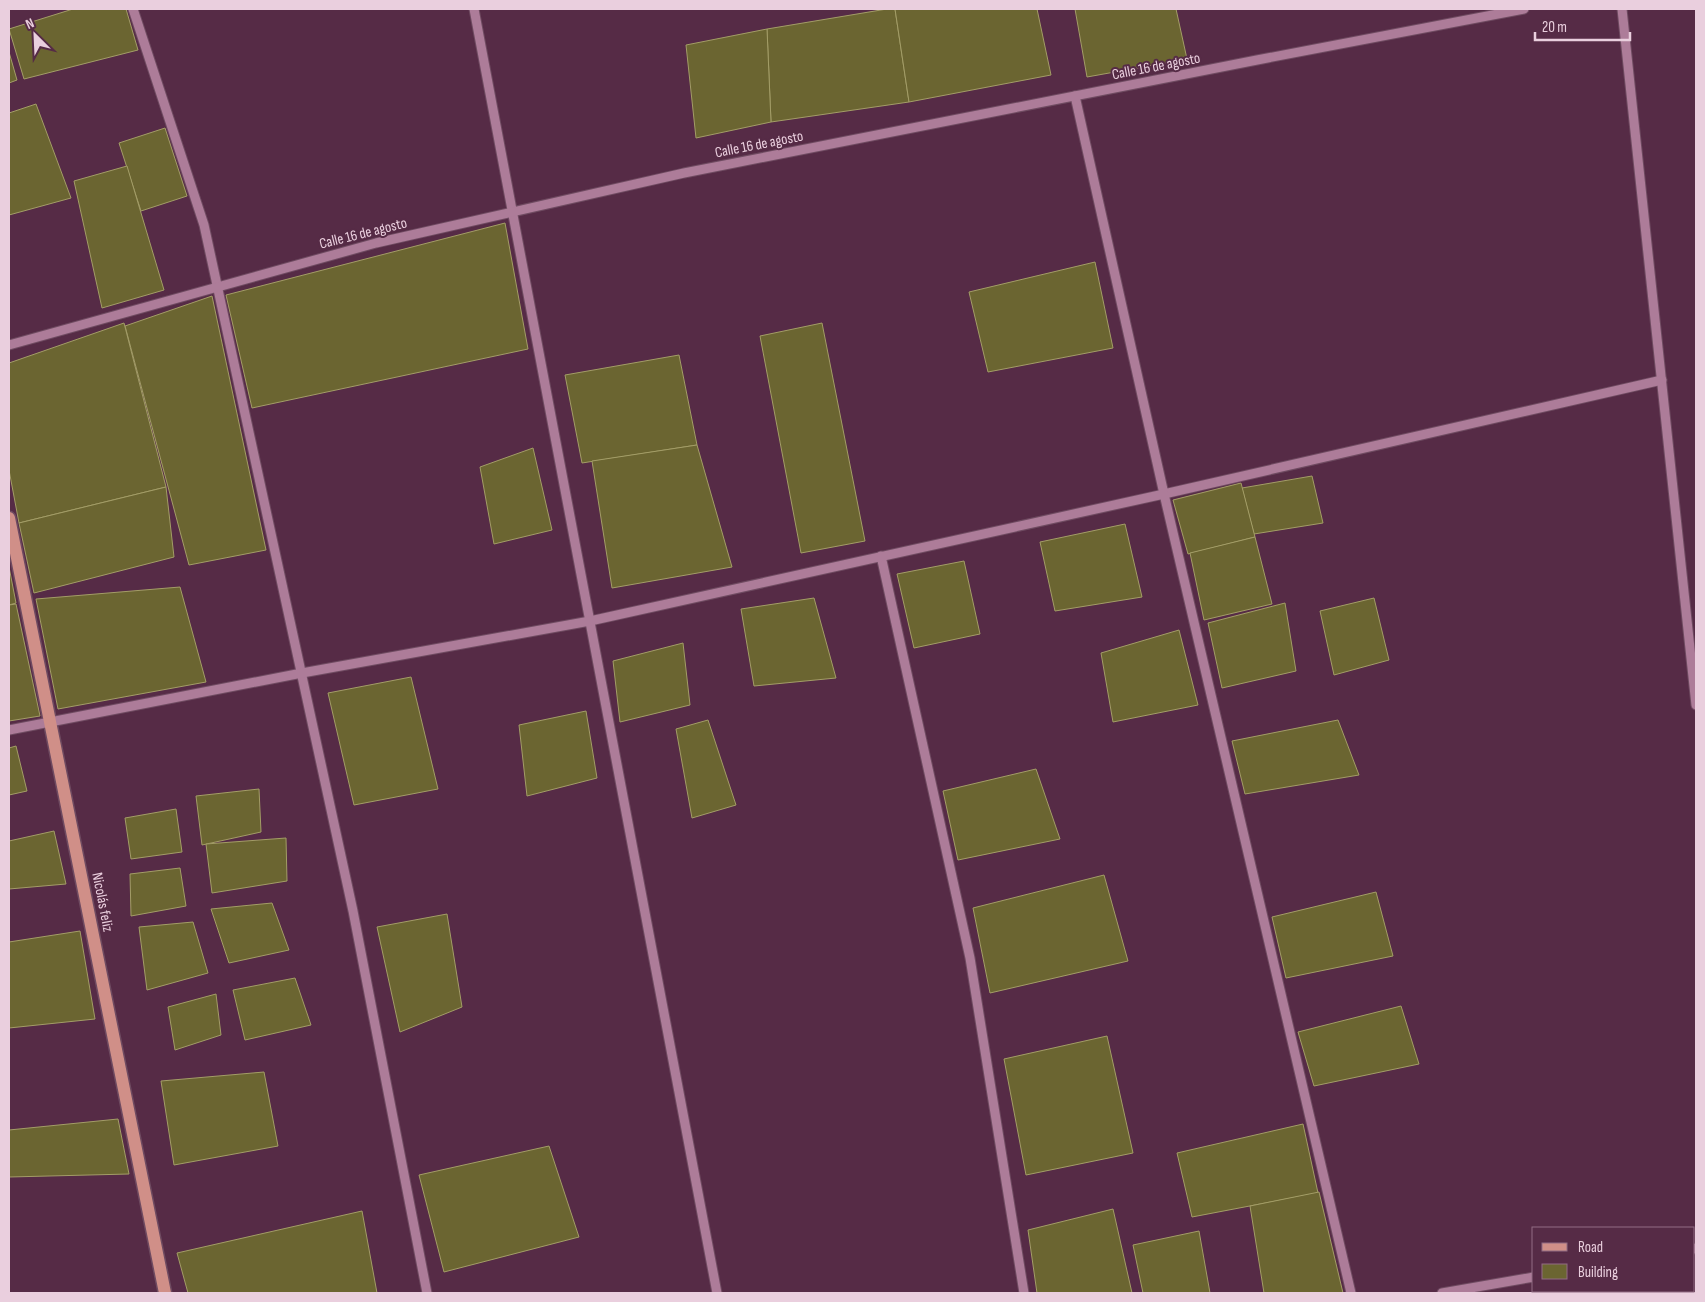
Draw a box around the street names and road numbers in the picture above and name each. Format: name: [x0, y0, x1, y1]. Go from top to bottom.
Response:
street label: Calle 16 de agosto: [1110, 49, 1202, 84]
street label: Calle 16 de agosto: [713, 127, 805, 162]
street label: Calle 16 de agosto: [317, 213, 409, 254]
street label: Nicolás feliz: [87, 871, 118, 934]

